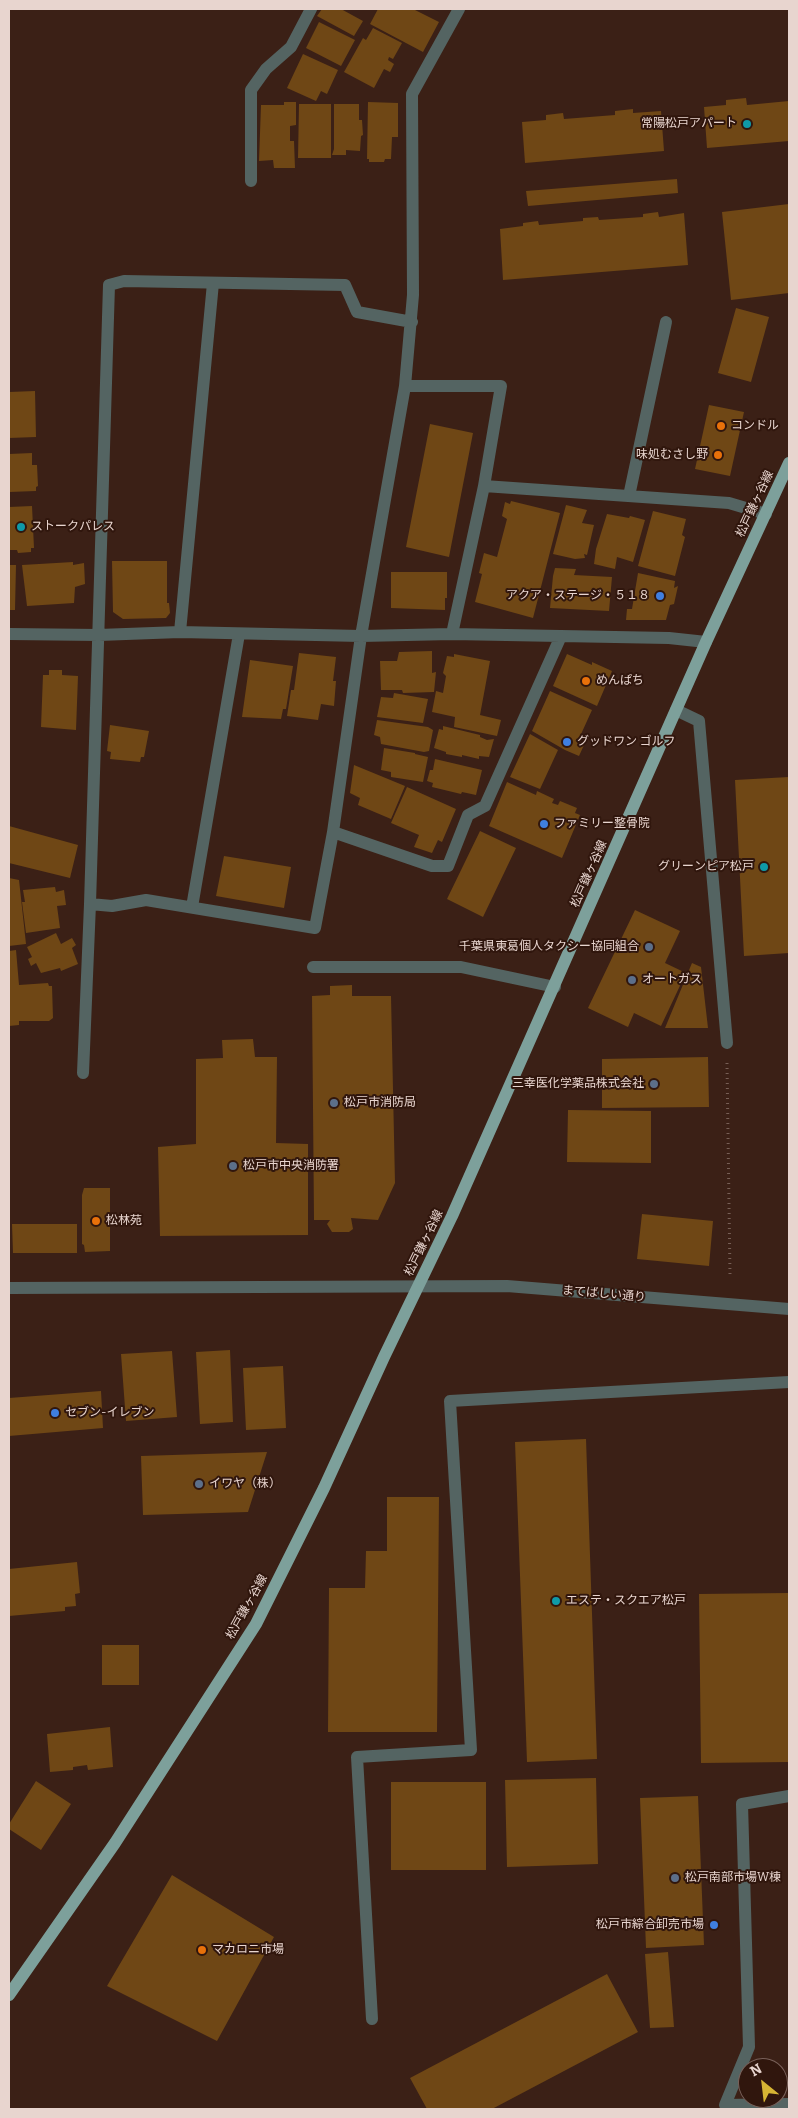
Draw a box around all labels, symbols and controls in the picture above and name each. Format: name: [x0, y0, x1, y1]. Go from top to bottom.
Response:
place label: 常陽松戸アパート: [641, 117, 737, 131]
marker: 常陽松戸アパート: [741, 118, 753, 130]
place label: コンドル: [731, 419, 779, 433]
marker: コンドル: [715, 420, 727, 432]
place label: 味処むさし野: [636, 448, 708, 462]
marker: 味処むさし野: [712, 449, 724, 461]
street label: 松戸鎌ヶ谷線: [733, 468, 777, 540]
place label: ストークパレス: [31, 520, 115, 534]
marker: ストークパレス: [15, 521, 27, 533]
place label: アクア・ステージ・５１８: [506, 589, 650, 603]
marker: アクア・ステージ・５１８: [654, 590, 666, 602]
place label: めんぱち: [596, 674, 644, 688]
marker: めんぱち: [580, 675, 592, 687]
place label: グッドワン ゴルフ: [577, 735, 675, 749]
marker: グッドワン ゴルフ: [561, 736, 573, 748]
place label: ファミリー整骨院: [554, 817, 650, 831]
marker: ファミリー整骨院: [538, 818, 550, 830]
street label: 松戸鎌ヶ谷線: [568, 838, 610, 910]
place label: グリーンピア松戸: [658, 860, 754, 874]
marker: グリーンピア松戸: [758, 861, 770, 873]
place label: 千葉県東葛個人タクシー協同組合: [459, 940, 639, 954]
marker: 千葉県東葛個人タクシー協同組合: [643, 941, 655, 953]
place label: オートガス: [642, 973, 702, 987]
marker: オートガス: [626, 974, 638, 986]
place label: 三幸医化学薬品株式会社: [512, 1077, 644, 1091]
marker: 三幸医化学薬品株式会社: [648, 1078, 660, 1090]
place label: 松戸市消防局: [344, 1096, 416, 1110]
marker: 松戸市消防局: [328, 1097, 340, 1109]
place label: 松戸市中央消防署: [243, 1159, 339, 1173]
marker: 松戸市中央消防署: [227, 1160, 239, 1172]
street label: 松戸鎌ヶ谷線: [402, 1207, 446, 1279]
place label: 松林苑: [106, 1214, 142, 1228]
marker: 松林苑: [90, 1215, 102, 1227]
street label: まてばしい通り: [562, 1283, 646, 1305]
place label: セブン-イレブン: [65, 1406, 154, 1420]
marker: セブン-イレブン: [49, 1407, 61, 1419]
place label: イワヤ（株）: [209, 1477, 281, 1491]
marker: イワヤ（株）: [193, 1478, 205, 1490]
street label: 松戸鎌ヶ谷線: [223, 1572, 271, 1642]
place label: エステ・スクエア松戸: [566, 1594, 686, 1608]
marker: エステ・スクエア松戸: [550, 1595, 562, 1607]
place label: 松戸南部市場W棟: [685, 1871, 781, 1885]
marker: 松戸南部市場W棟: [669, 1872, 681, 1884]
place label: 松戸市綜合卸売市場: [596, 1918, 704, 1932]
marker: 松戸市綜合卸売市場: [708, 1919, 720, 1931]
place label: マカロニ市場: [212, 1943, 284, 1957]
marker: マカロニ市場: [196, 1944, 208, 1956]
north arrow: [738, 2058, 788, 2108]
text: N: [747, 2060, 765, 2080]

